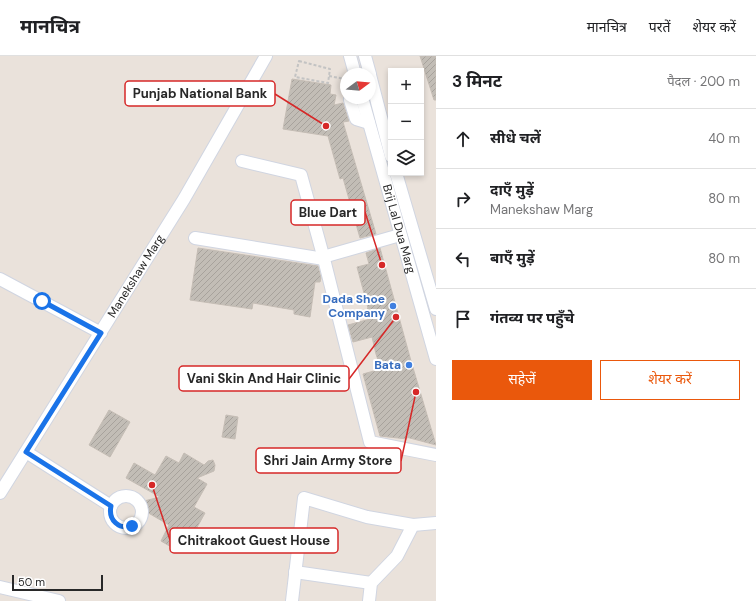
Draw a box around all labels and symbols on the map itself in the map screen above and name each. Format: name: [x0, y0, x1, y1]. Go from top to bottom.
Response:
north arrow: [340, 68, 376, 104]
callout: Punjab National Bank: [125, 81, 275, 106]
text: Punjab National Bank: [133, 85, 268, 102]
street label: Brij Lal Dua Marg: [379, 182, 419, 276]
callout: Blue Dart: [291, 200, 365, 225]
text: Blue Dart: [299, 204, 357, 221]
street label: Manekshaw Marg: [104, 231, 168, 321]
place label: Dada Shoe Company: [323, 291, 386, 321]
route start: [33, 292, 51, 310]
marker: Dada Shoe Company: [388, 301, 398, 311]
place label: Bata: [374, 357, 401, 373]
marker: Bata: [404, 360, 414, 370]
callout: Vani Skin And Hair Clinic: [179, 366, 349, 391]
text: Vani Skin And Hair Clinic: [187, 370, 341, 387]
callout: Shri Jain Army Store: [256, 448, 401, 473]
text: Shri Jain Army Store: [264, 452, 393, 469]
route end: [123, 517, 141, 535]
callout: Chitrakoot Guest House: [170, 528, 338, 553]
text: Chitrakoot Guest House: [178, 532, 330, 549]
scale bar: [12, 573, 103, 592]

